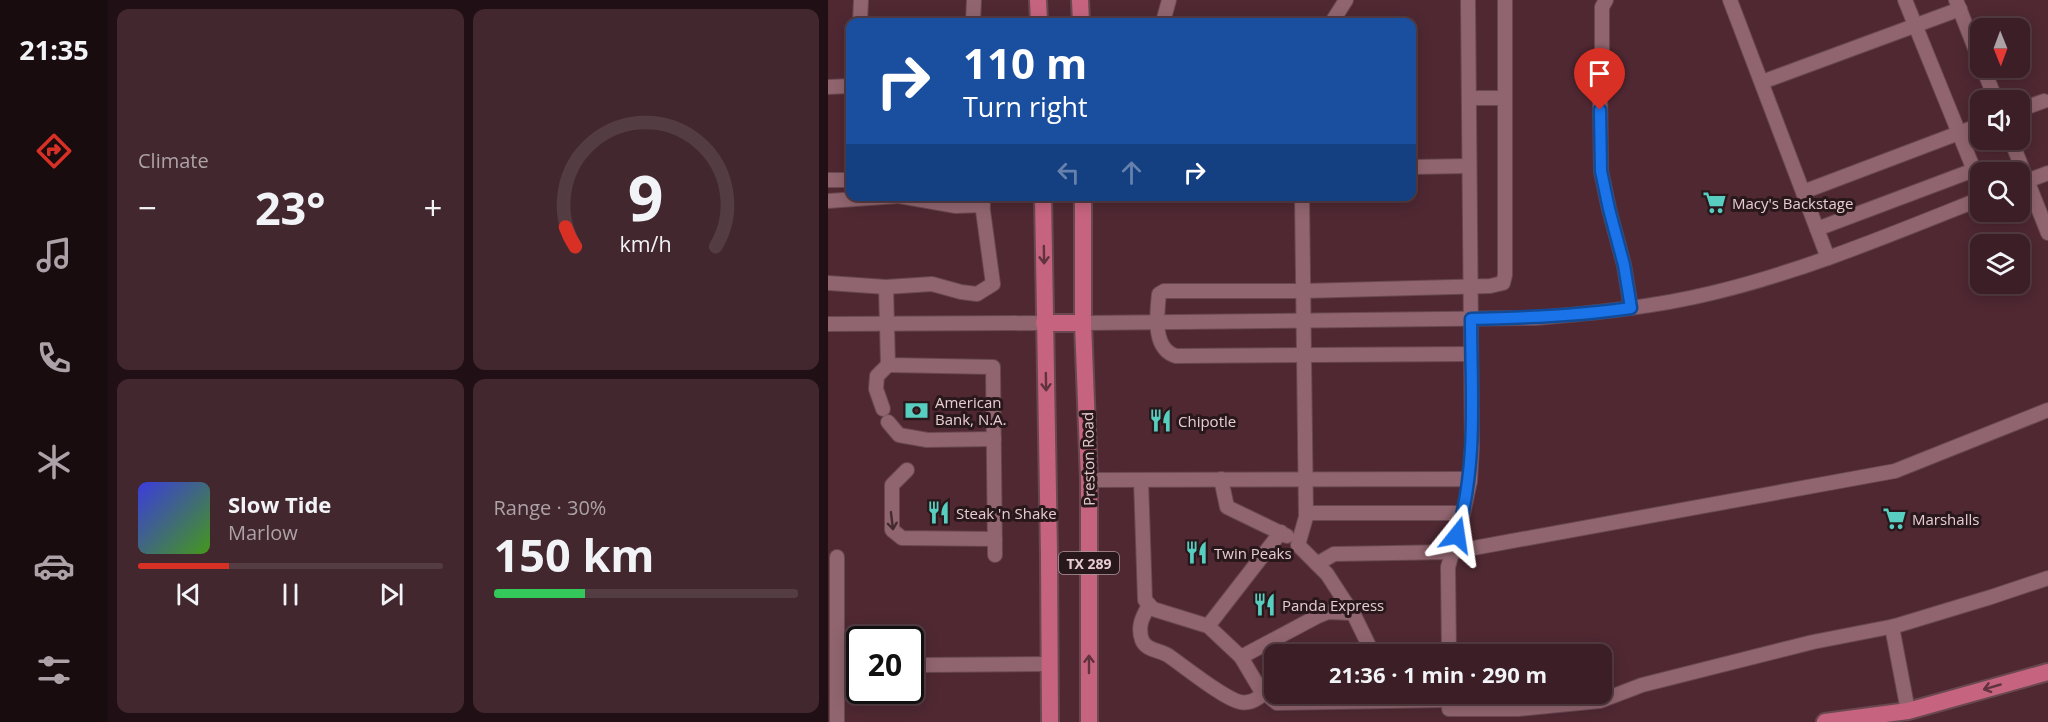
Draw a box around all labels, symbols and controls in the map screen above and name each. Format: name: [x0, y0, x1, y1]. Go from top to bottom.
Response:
north arrow: [1970, 18, 2030, 78]
map controls: [1970, 18, 2030, 294]
text: 21:35: [19, 31, 89, 68]
text: 110 m: [963, 34, 1087, 91]
icon: right: [864, 42, 942, 120]
pin: [1574, 48, 1625, 110]
icon: arrive: [1583, 57, 1616, 90]
text: Turn right: [963, 88, 1088, 125]
button: sound: [1970, 90, 2030, 150]
icon: directions: [33, 130, 75, 172]
text: Climate: [138, 147, 209, 174]
text: 9: [628, 154, 664, 239]
icon: left: [1052, 156, 1085, 189]
icon: ahead: [1115, 156, 1148, 189]
icon: right: [1178, 156, 1211, 189]
button: search: [1970, 162, 2030, 222]
text: 23°: [255, 177, 326, 238]
text: −: [138, 185, 157, 230]
text: +: [424, 185, 442, 230]
supermarket icon: Macy's Backstage: [1701, 190, 1727, 216]
place label: Macy's Backstage: [1732, 193, 1853, 213]
text: km/h: [620, 229, 672, 258]
icon: music: [33, 234, 75, 276]
button: layers: [1970, 234, 2030, 294]
one-way arrow: [1038, 244, 1049, 264]
icon: phone: [33, 337, 75, 379]
one-way arrow: [1040, 371, 1052, 391]
place label: American Bank, N.A.: [935, 392, 1007, 429]
bank icon: American Bank, N.A.: [904, 398, 930, 424]
restaurant icon: Chipotle: [1147, 408, 1173, 434]
place label: Chipotle: [1178, 411, 1236, 431]
street label: Preston Road: [1077, 412, 1099, 506]
icon: climate: [33, 441, 75, 483]
text: Slow Tide: [228, 489, 331, 519]
text: Range · 30%: [494, 494, 606, 521]
restaurant icon: Steak 'n Shake: [925, 500, 951, 526]
place label: Steak 'n Shake: [956, 503, 1057, 523]
position arrow: [1425, 503, 1489, 567]
supermarket icon: Marshalls: [1881, 506, 1907, 532]
place label: Marshalls: [1912, 509, 1979, 529]
one-way arrow: [887, 511, 898, 530]
text: Marlow: [228, 519, 298, 546]
text: 150 km: [494, 524, 654, 585]
restaurant icon: Twin Peaks: [1183, 540, 1209, 566]
place label: Twin Peaks: [1214, 543, 1292, 563]
icon: car: [33, 545, 75, 587]
road number: TX 289: [1059, 552, 1119, 574]
icon: previous: [172, 578, 205, 611]
icon: pause: [274, 578, 307, 611]
icon: next: [375, 578, 408, 611]
restaurant icon: Panda Express: [1251, 592, 1277, 618]
place label: Panda Express: [1282, 595, 1384, 615]
speed limit sign: 20: [846, 626, 924, 704]
icon: filters: [33, 649, 75, 691]
one-way arrow: [1083, 654, 1095, 674]
text: 21:36 · 1 min · 290 m: [1329, 659, 1547, 689]
one-way arrow: [1983, 682, 2002, 694]

